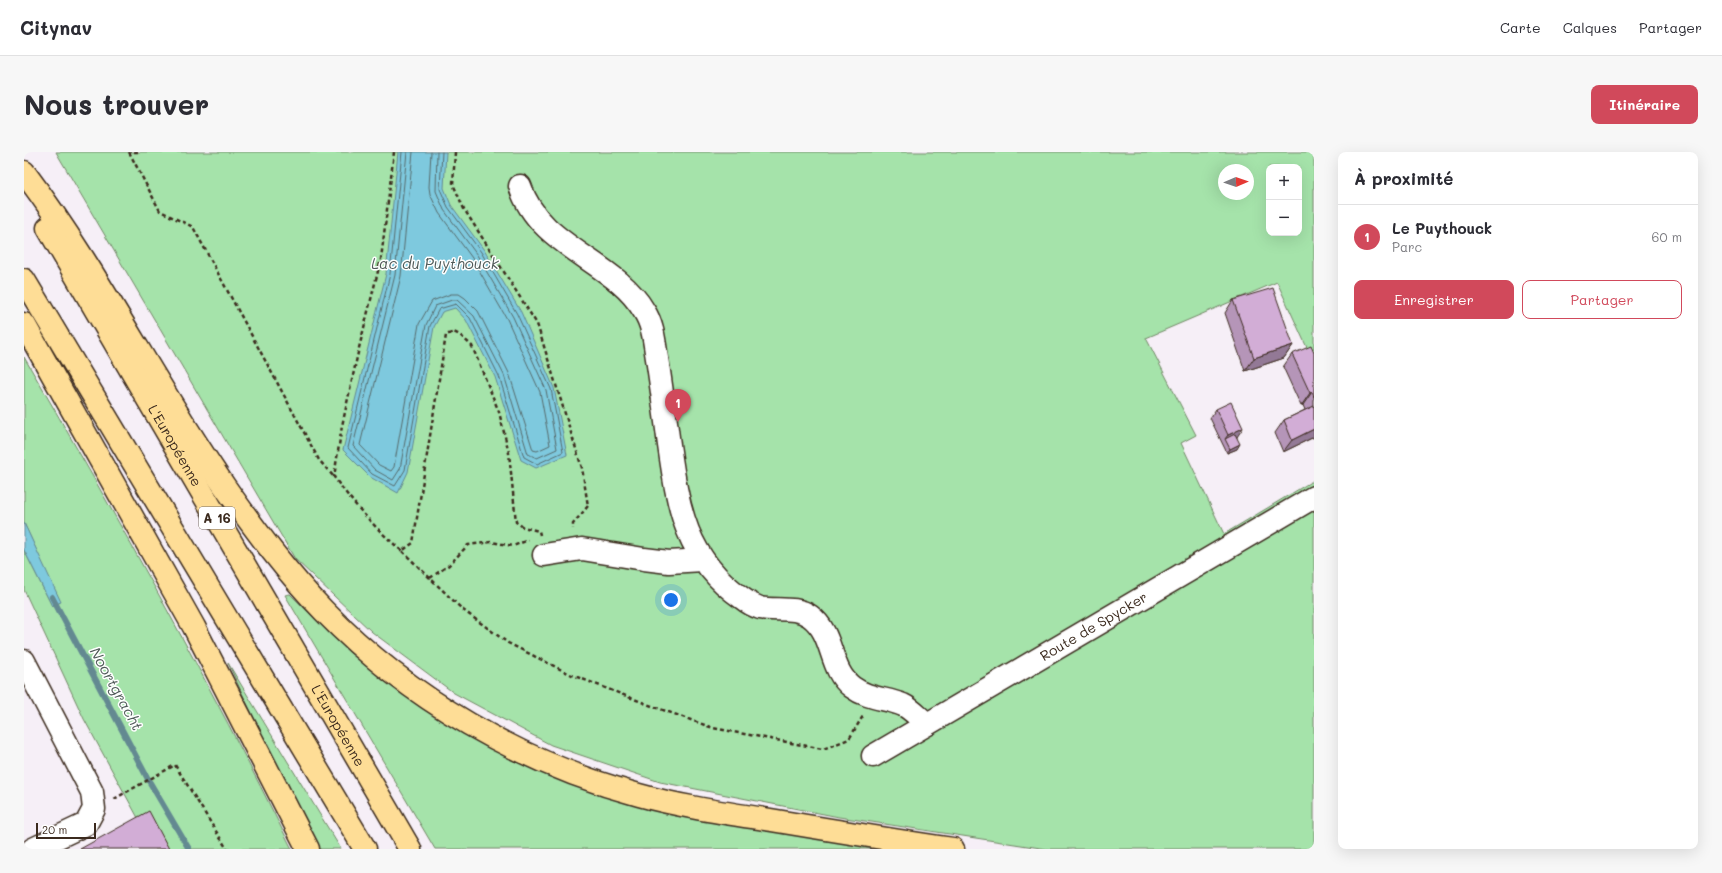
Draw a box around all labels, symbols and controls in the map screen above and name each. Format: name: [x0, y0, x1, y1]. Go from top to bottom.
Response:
text: Citynav: [20, 15, 92, 40]
text: Carte: [1500, 18, 1541, 37]
text: Calques: [1563, 18, 1617, 37]
text: Partager: [1639, 18, 1702, 37]
button: Itinéraire: [1591, 85, 1698, 124]
text: Nous trouver: [24, 86, 209, 122]
north arrow: [1218, 164, 1254, 200]
map controls: [1266, 164, 1302, 236]
button: +: [1266, 164, 1302, 200]
text: À proximité: [1354, 167, 1453, 189]
button: −: [1266, 200, 1302, 236]
text: Le Puythouck: [1392, 218, 1492, 238]
text: 1: [1364, 228, 1370, 245]
text: 60 m: [1652, 228, 1682, 245]
text: Parc: [1392, 238, 1422, 255]
water label: Lac du Puythouck: [371, 253, 500, 273]
button: Enregistrer: [1354, 280, 1514, 319]
button: Partager: [1522, 280, 1682, 319]
pin: 1: [665, 389, 691, 422]
street label: L'Européenne: [144, 401, 207, 490]
road number: A 16: [199, 507, 235, 529]
street label: Route de Spycker: [1036, 587, 1151, 665]
your location: [661, 590, 681, 610]
water label: Noortgracht: [86, 643, 148, 734]
street label: L'Européenne: [307, 681, 370, 770]
scale bar: [36, 821, 96, 840]
text: 20 m: [42, 822, 67, 837]

